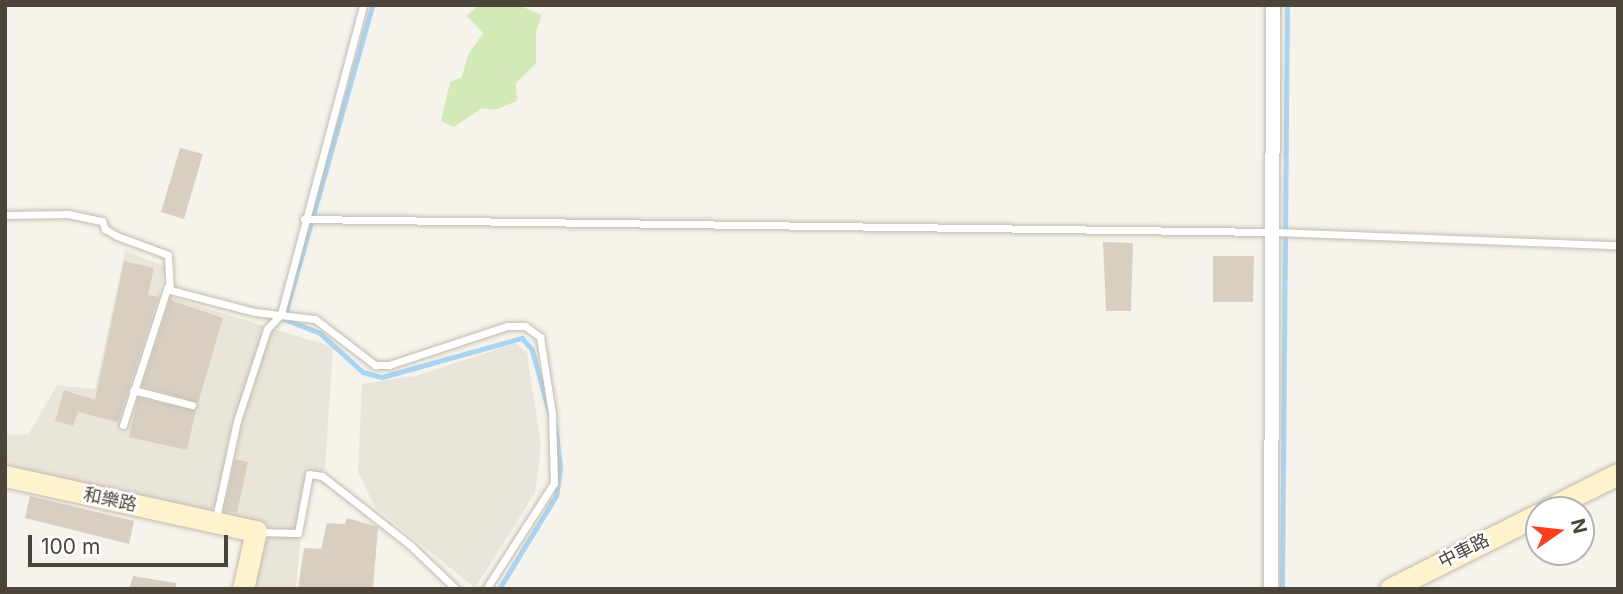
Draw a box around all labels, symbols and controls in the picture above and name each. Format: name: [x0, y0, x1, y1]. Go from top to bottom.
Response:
street label: 和樂路: [81, 484, 139, 516]
north arrow: [1525, 496, 1595, 566]
text: N: [1566, 516, 1592, 536]
scale bar: [32, 520, 231, 564]
street label: 中車路: [1435, 529, 1493, 573]
text: 100 m: [41, 534, 100, 559]

